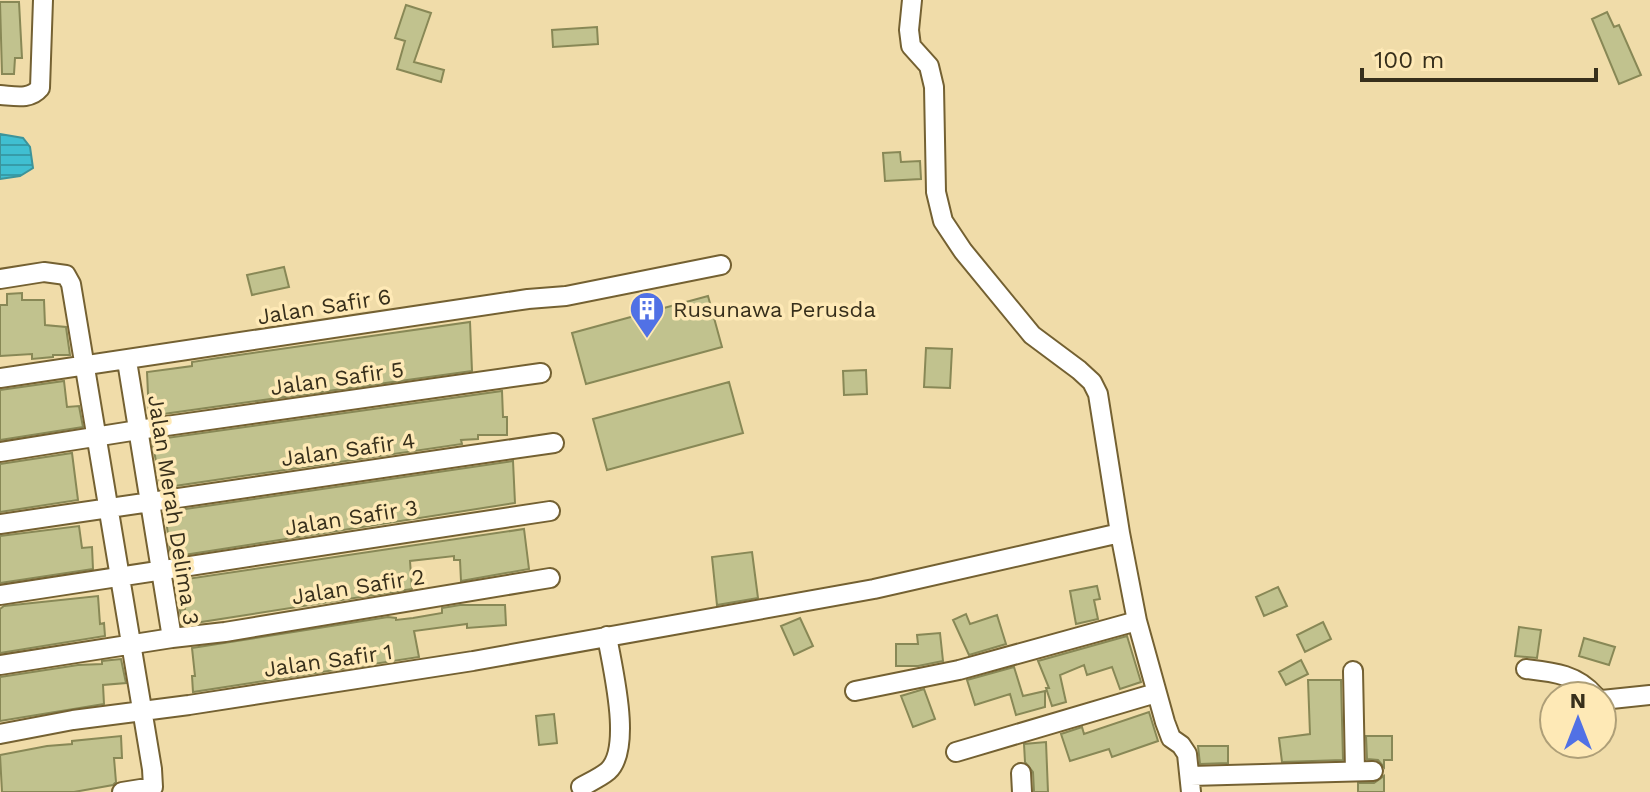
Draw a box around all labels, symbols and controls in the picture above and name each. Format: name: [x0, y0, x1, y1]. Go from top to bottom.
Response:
scale bar: [1362, 32, 1596, 82]
text: 100 m: [1374, 46, 1444, 74]
street label: Jalan Safir 6: [256, 284, 393, 329]
building icon: Rusunawa Perusda: [628, 290, 666, 340]
place label: Rusunawa Perusda: [673, 297, 876, 322]
street label: Jalan Safir 5: [269, 357, 405, 400]
street label: Jalan Merah Delima 3: [143, 393, 204, 627]
street label: Jalan Safir 4: [280, 428, 417, 471]
street label: Jalan Safir 3: [283, 495, 419, 540]
street label: Jalan Safir 2: [290, 564, 426, 609]
street label: Jalan Safir 1: [262, 639, 394, 682]
north arrow: [1538, 680, 1618, 760]
text: N: [1570, 688, 1586, 713]

